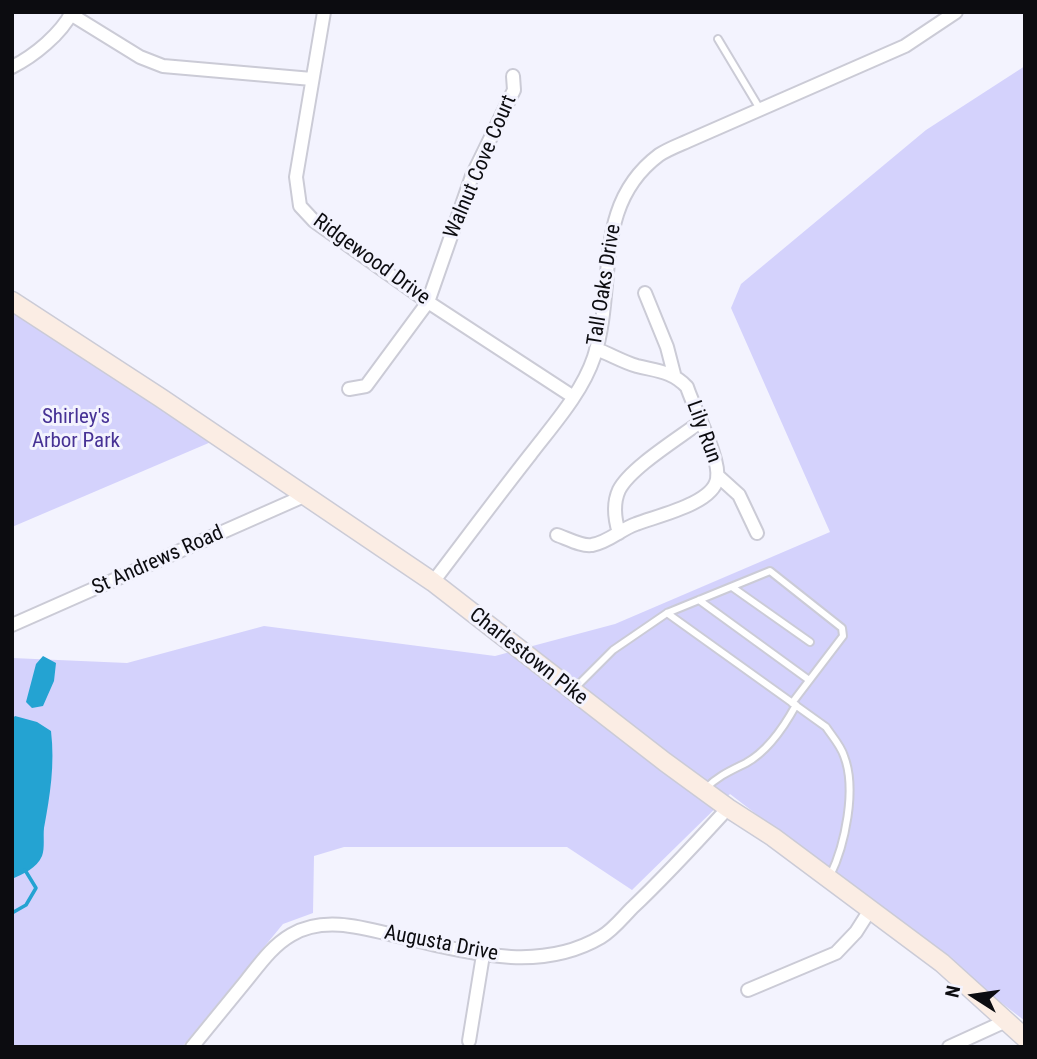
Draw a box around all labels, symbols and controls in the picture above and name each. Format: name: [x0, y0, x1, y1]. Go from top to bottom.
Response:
street label: Walnut Cove Court: [439, 91, 523, 243]
street label: Ridgewood Drive: [308, 209, 434, 311]
street label: Tall Oaks Drive: [583, 222, 627, 348]
street label: Lily Run: [680, 397, 726, 467]
park label: Shirley's Arbor Park: [32, 405, 120, 455]
street label: St Andrews Road: [89, 521, 227, 601]
street label: Charlestown Pike: [464, 603, 592, 711]
street label: Augusta Drive: [382, 921, 500, 967]
north arrow: [939, 961, 1009, 1031]
text: N: [941, 983, 965, 1000]

